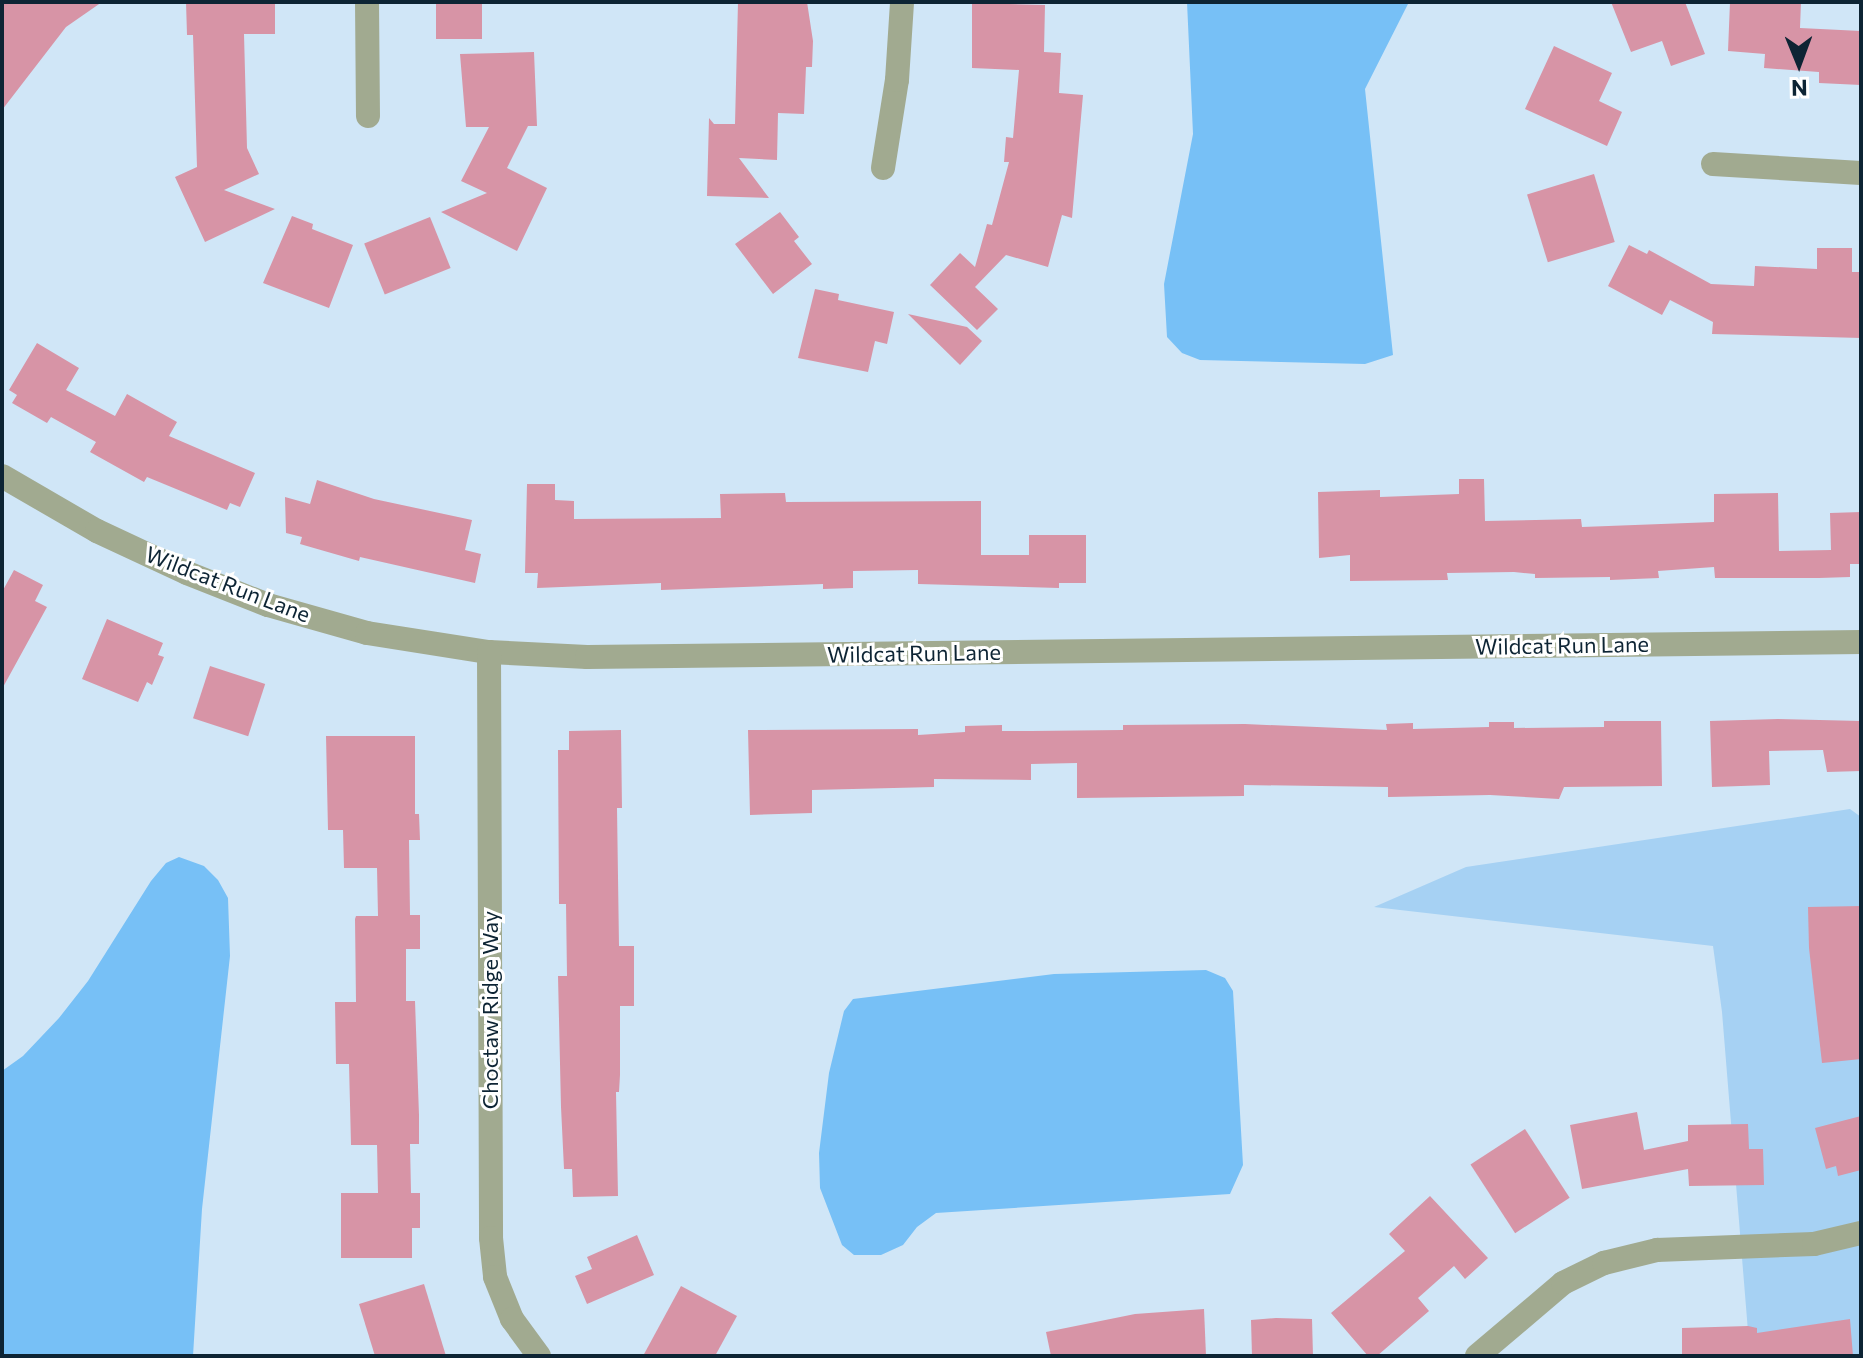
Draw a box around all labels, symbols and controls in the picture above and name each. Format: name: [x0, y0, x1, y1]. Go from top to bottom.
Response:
north arrow: [1759, 24, 1839, 104]
text: N: [1791, 75, 1808, 102]
street label: Wildcat Run Lane: [142, 540, 314, 628]
street label: Wildcat Run Lane: [1475, 630, 1649, 660]
street label: Wildcat Run Lane: [827, 638, 1001, 668]
street label: Choctaw Ridge Way: [477, 911, 503, 1109]

